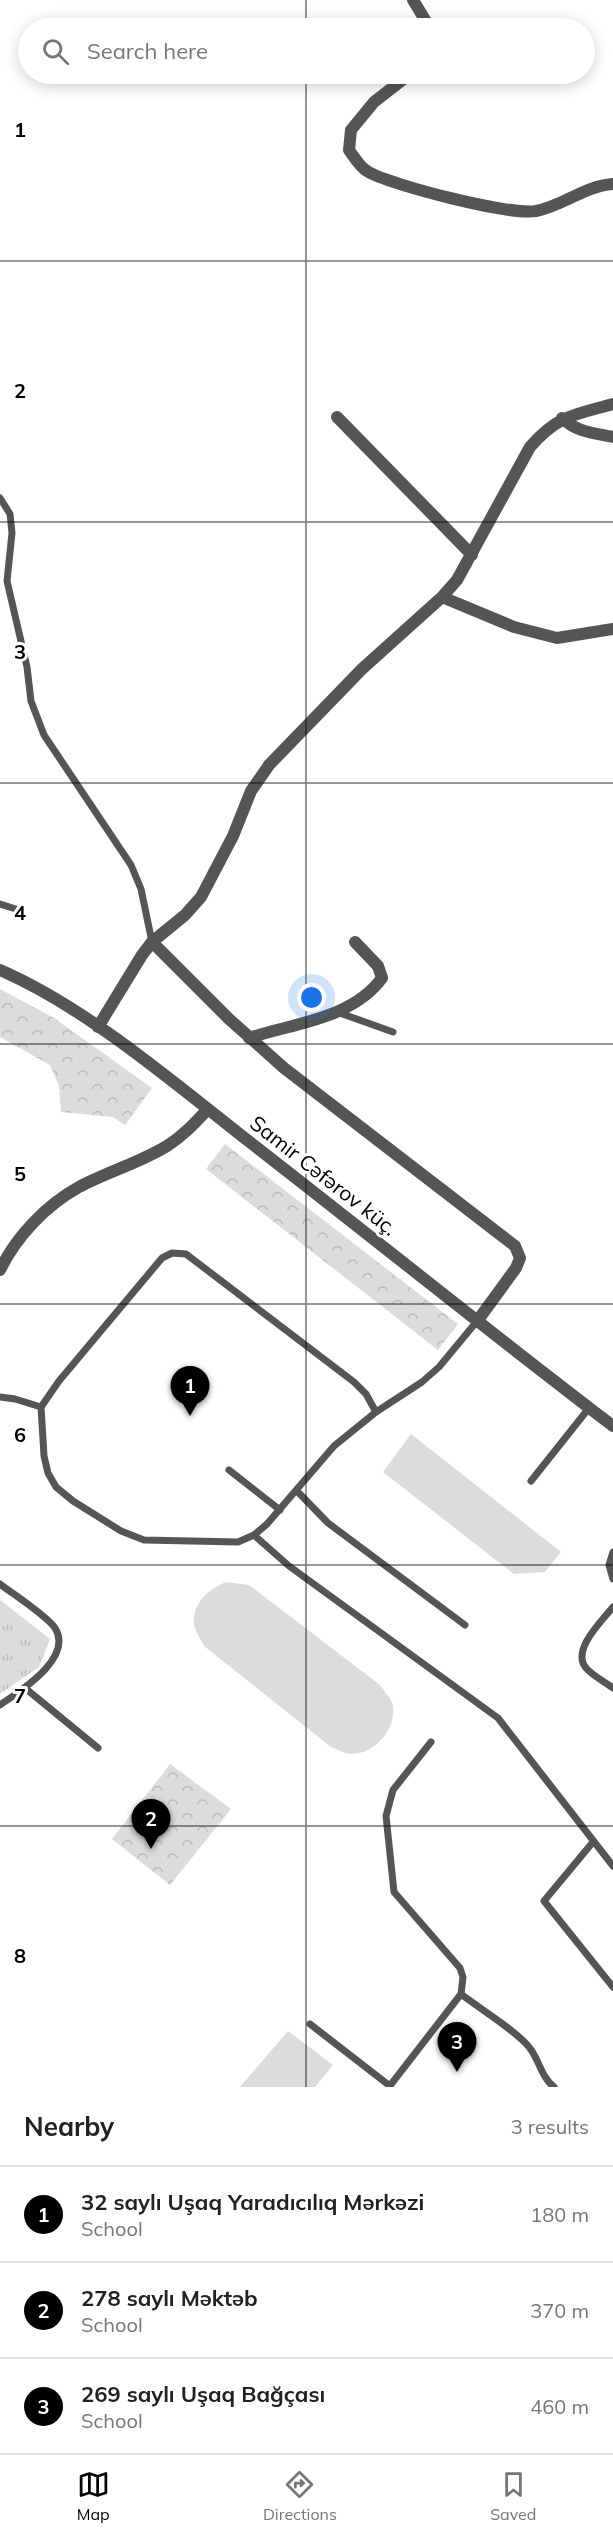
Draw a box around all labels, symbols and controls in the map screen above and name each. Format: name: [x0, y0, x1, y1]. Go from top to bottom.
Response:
search box: [18, 18, 595, 84]
icon: search: [39, 35, 72, 68]
text: Search here: [87, 37, 208, 65]
text: 1: [14, 117, 26, 142]
text: 2: [14, 378, 26, 403]
text: 3: [14, 639, 26, 664]
text: 4: [14, 900, 26, 925]
your location: [297, 983, 326, 1012]
street label: Samir Cəfərov küç.: [245, 1109, 403, 1241]
text: 5: [14, 1161, 26, 1186]
pin: 1: [170, 1366, 210, 1416]
text: 6: [14, 1422, 26, 1447]
text: 7: [14, 1683, 26, 1708]
pin: 2: [132, 1800, 170, 1849]
text: 8: [14, 1943, 26, 1968]
pin: 3: [438, 2022, 476, 2072]
text: Nearby: [24, 2110, 114, 2143]
text: 3 results: [511, 2114, 589, 2139]
text: 32 saylı Uşaq Yaradıcılıq Mərkəzi: [81, 2188, 424, 2216]
text: 1: [38, 2202, 50, 2227]
text: 180 m: [530, 2202, 589, 2227]
text: School: [81, 2216, 143, 2241]
text: 278 saylı Məktəb: [81, 2284, 258, 2312]
text: 2: [38, 2298, 50, 2323]
text: 370 m: [530, 2298, 589, 2323]
text: School: [81, 2312, 143, 2337]
text: 269 saylı Uşaq Bağçası: [81, 2380, 325, 2408]
text: 3: [38, 2394, 50, 2419]
text: 460 m: [530, 2394, 589, 2419]
text: School: [81, 2408, 143, 2433]
tab: Map: [77, 2468, 110, 2524]
tab: Directions: [263, 2468, 337, 2524]
tab: Saved: [490, 2468, 536, 2524]

